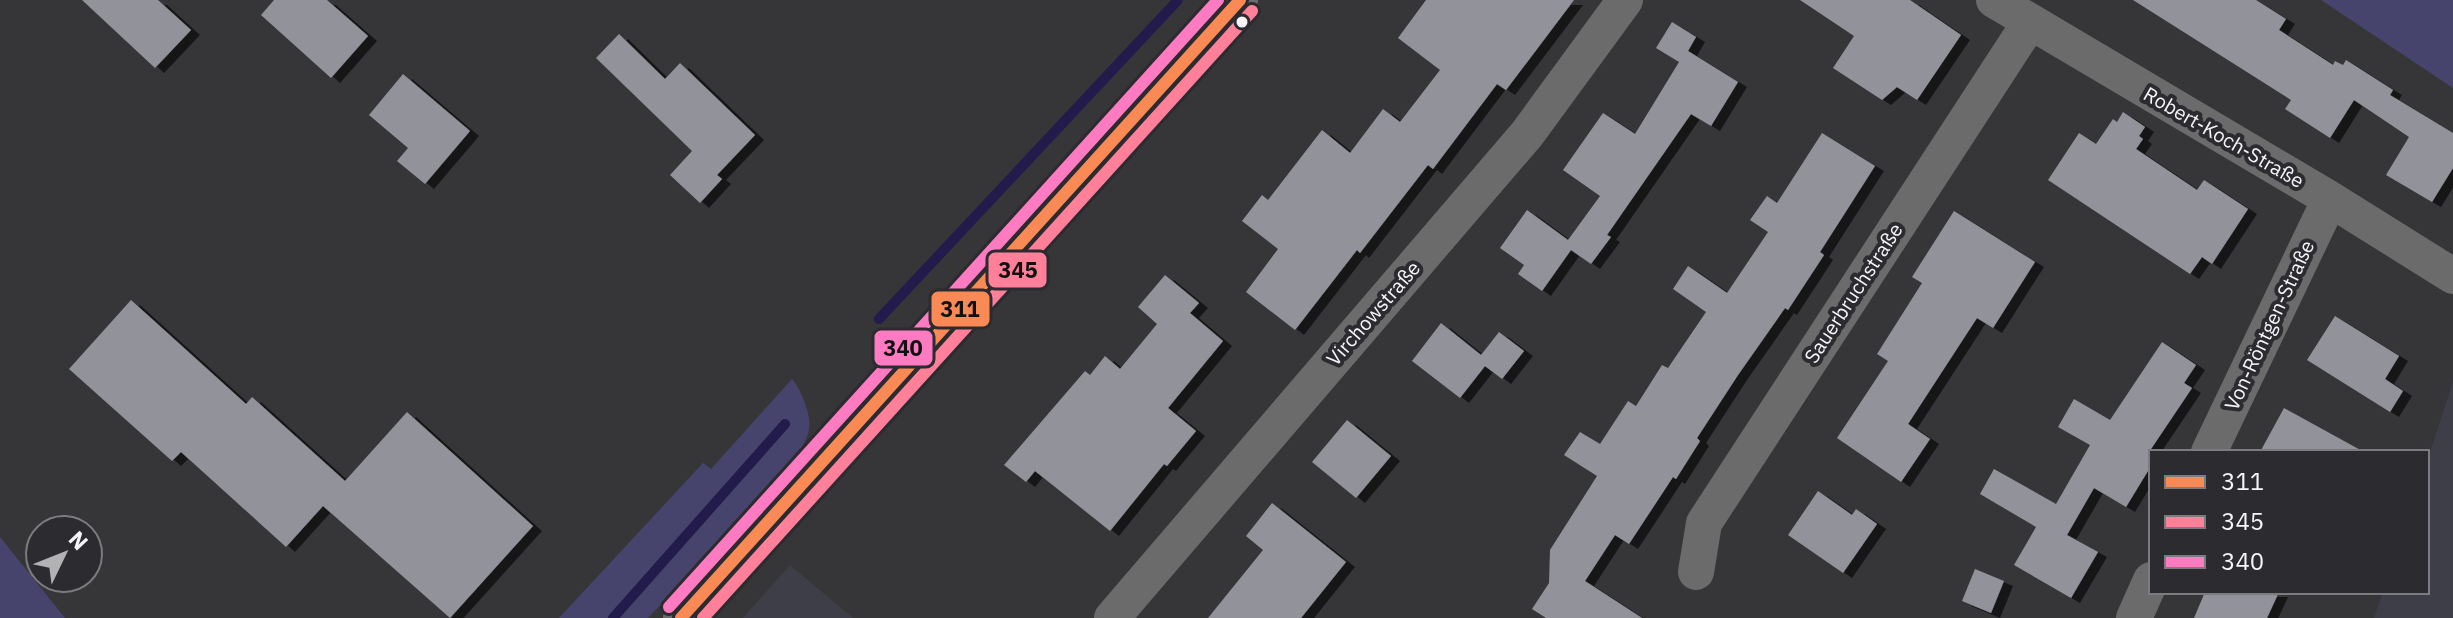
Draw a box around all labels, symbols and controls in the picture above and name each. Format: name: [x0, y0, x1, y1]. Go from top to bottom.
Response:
unlabelled marker: [1234, 14, 1250, 30]
street label: Robert-Koch-Straße: [2139, 80, 2309, 194]
street label: Sauerbruchstraße: [1798, 218, 1908, 368]
street label: Von-Röntgen-Straße: [2218, 236, 2320, 414]
line badge: 345: [987, 251, 1048, 289]
text: 345: [998, 255, 1038, 284]
street label: Virchowstraße: [1320, 255, 1426, 371]
line badge: 311: [930, 290, 991, 328]
text: 311: [940, 294, 980, 323]
line badge: 340: [873, 329, 934, 367]
text: 340: [883, 333, 923, 362]
legend: [2149, 450, 2429, 594]
text: 311: [2221, 465, 2264, 497]
text: 345: [2221, 505, 2264, 537]
north arrow: [24, 514, 104, 594]
text: N: [63, 524, 95, 556]
text: 340: [2221, 545, 2264, 577]

